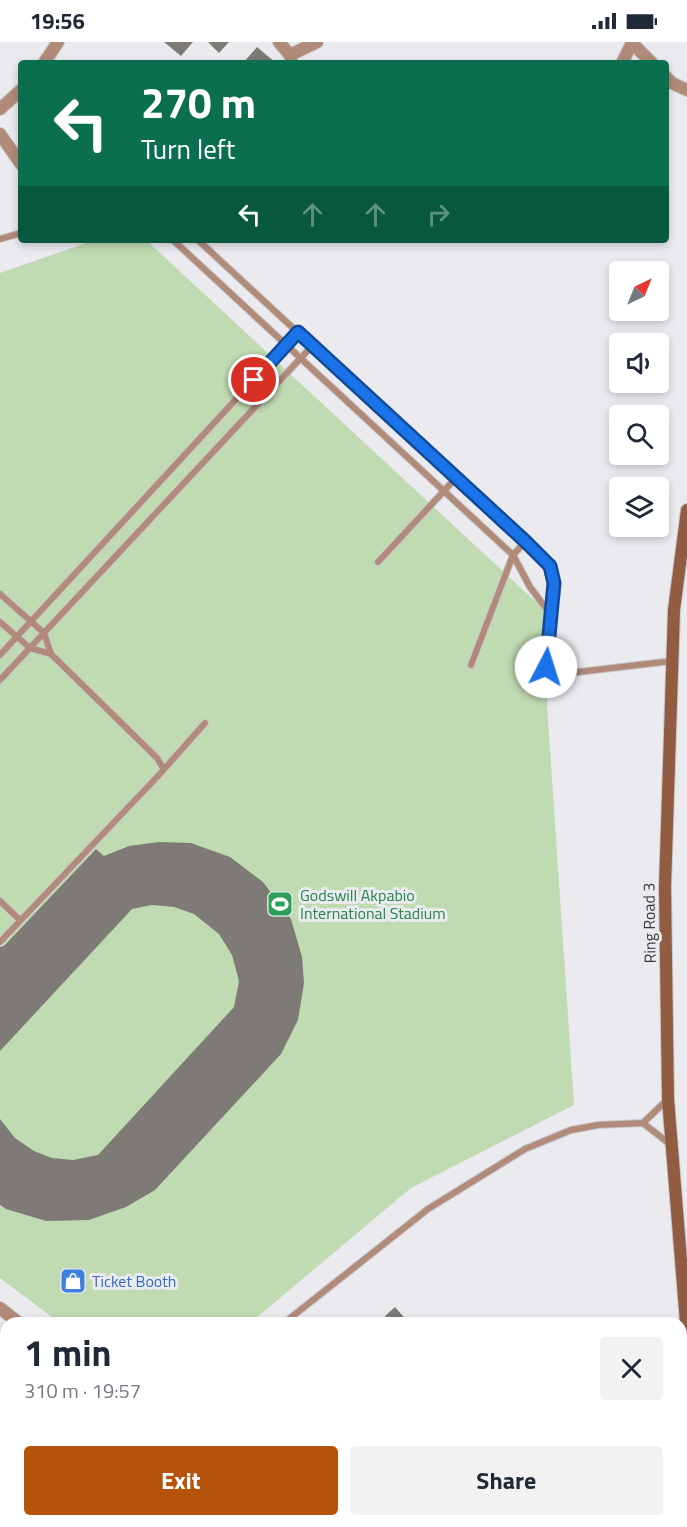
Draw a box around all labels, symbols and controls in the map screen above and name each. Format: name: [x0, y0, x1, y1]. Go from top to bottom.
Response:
text: 19:56: [30, 4, 85, 38]
text: 270 m: [141, 70, 256, 134]
icon: left: [42, 84, 120, 162]
text: Turn left: [141, 128, 235, 169]
icon: left: [233, 198, 266, 231]
icon: ahead: [296, 198, 329, 231]
icon: ahead: [359, 198, 392, 231]
icon: right: [422, 198, 455, 231]
north arrow: [609, 261, 669, 321]
map controls: [609, 261, 669, 537]
button: sound: [609, 333, 669, 393]
pin: [228, 354, 279, 405]
icon: arrive: [237, 363, 270, 396]
button: search: [609, 405, 669, 465]
button: layers: [609, 477, 669, 537]
position arrow: [514, 635, 578, 699]
street label: Ring Road 3: [636, 882, 662, 964]
place label: Godswill Akpabio International Stadium: [300, 883, 446, 925]
sports icon: Godswill Akpabio International Stadium: [265, 889, 295, 919]
shop icon: Ticket Booth: [58, 1266, 88, 1296]
place label: Ticket Booth: [92, 1269, 176, 1293]
text: 1 min: [24, 1325, 111, 1380]
button: close: [600, 1337, 663, 1400]
text: 310 m · 19:57: [24, 1375, 141, 1406]
button: Exit: [24, 1446, 338, 1515]
button: Share: [350, 1446, 663, 1515]

